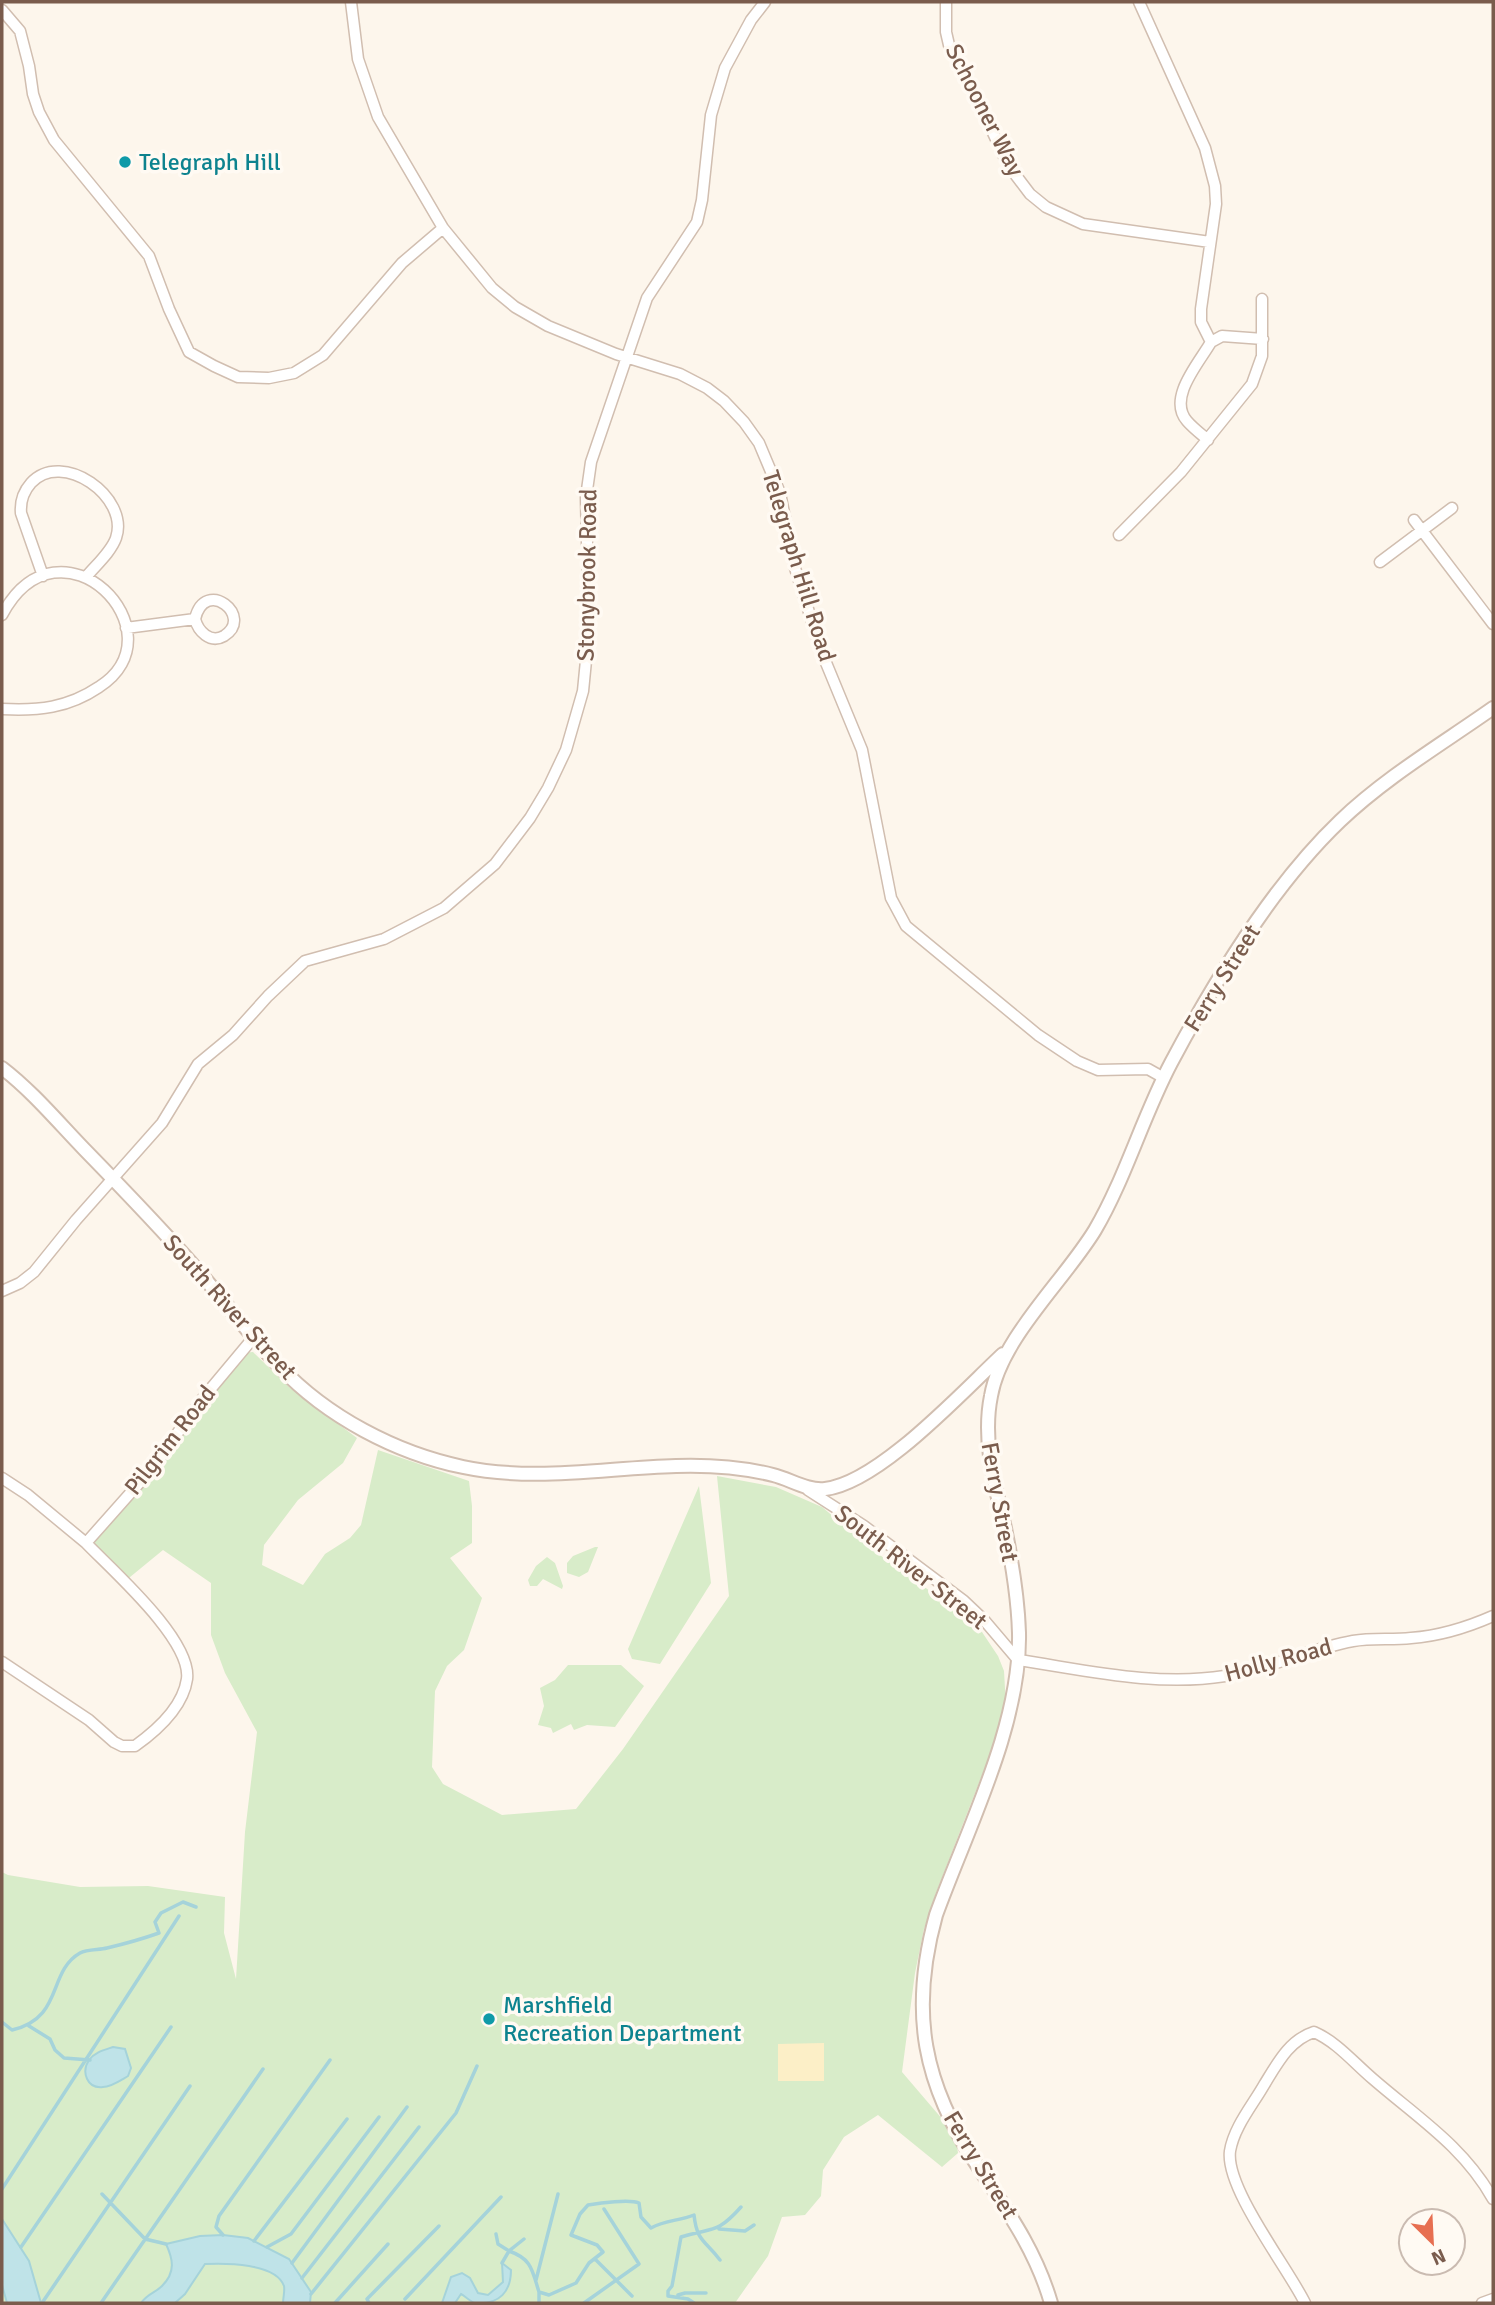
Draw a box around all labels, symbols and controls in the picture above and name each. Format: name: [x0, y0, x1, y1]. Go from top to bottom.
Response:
street label: Schooner Way: [939, 39, 1031, 181]
place label: Telegraph Hill: [139, 147, 281, 177]
marker: Telegraph Hill: [117, 154, 133, 170]
street label: Telegraph Hill Road: [756, 467, 842, 665]
street label: Stonybrook Road: [570, 488, 604, 662]
street label: Ferry Street: [1177, 919, 1267, 1037]
street label: South River Street: [157, 1228, 303, 1386]
street label: Pilgrim Road: [118, 1379, 222, 1501]
street label: Ferry Street: [975, 1440, 1025, 1564]
street label: South River Street: [829, 1498, 993, 1636]
street label: Holly Road: [1221, 1631, 1335, 1689]
place label: Marshfield Recreation Department: [503, 1990, 741, 2048]
marker: Marshfield Recreation Department: [481, 2011, 497, 2027]
street label: Ferry Street: [937, 2105, 1025, 2225]
north arrow: [1397, 2207, 1467, 2277]
text: N: [1428, 2243, 1449, 2270]

